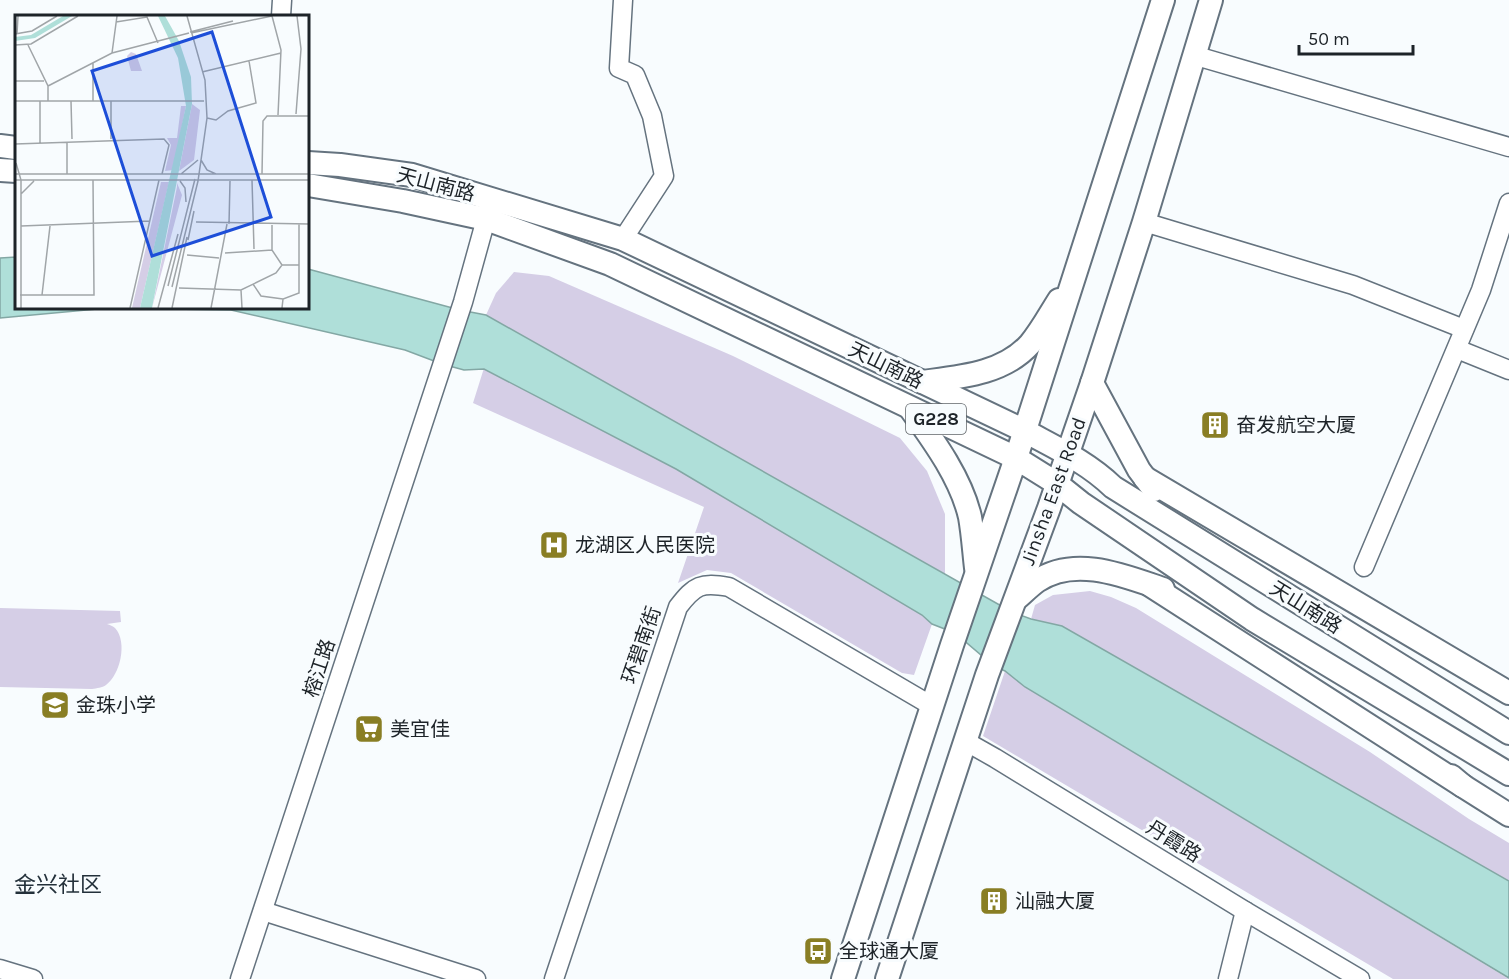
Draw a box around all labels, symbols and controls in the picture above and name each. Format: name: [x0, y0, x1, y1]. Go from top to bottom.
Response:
inset map: [15, 15, 309, 309]
scale bar: [1299, 18, 1413, 56]
text: 50 m: [1308, 28, 1350, 50]
street label: 天山南路: [394, 163, 477, 206]
street label: 天山南路: [845, 338, 927, 393]
road number: G228: [906, 404, 966, 434]
building icon: 奋发航空大厦: [1199, 409, 1231, 441]
street label: Jinsha East Road: [1016, 414, 1091, 568]
place label: 奋发航空大厦: [1236, 414, 1356, 437]
hospital icon: 龙湖区人民医院: [538, 529, 570, 561]
place label: 龙湖区人民医院: [575, 534, 715, 557]
street label: 天山南路: [1266, 576, 1346, 638]
street label: 环碧南街: [618, 604, 665, 687]
street label: 榕江路: [299, 636, 340, 700]
school or university icon: 金珠小学: [39, 689, 71, 721]
place label: 金珠小学: [76, 694, 156, 717]
supermarket icon: 美宜佳: [353, 713, 385, 745]
place label: 美宜佳: [390, 718, 450, 741]
street label: 丹霞路: [1142, 816, 1205, 867]
district label: 金兴社区: [14, 872, 102, 898]
building icon: 汕融大厦: [978, 885, 1010, 917]
place label: 汕融大厦: [1015, 890, 1095, 913]
bus stop icon: 全球通大厦: [802, 935, 834, 967]
place label: 全球通大厦: [839, 940, 939, 963]

